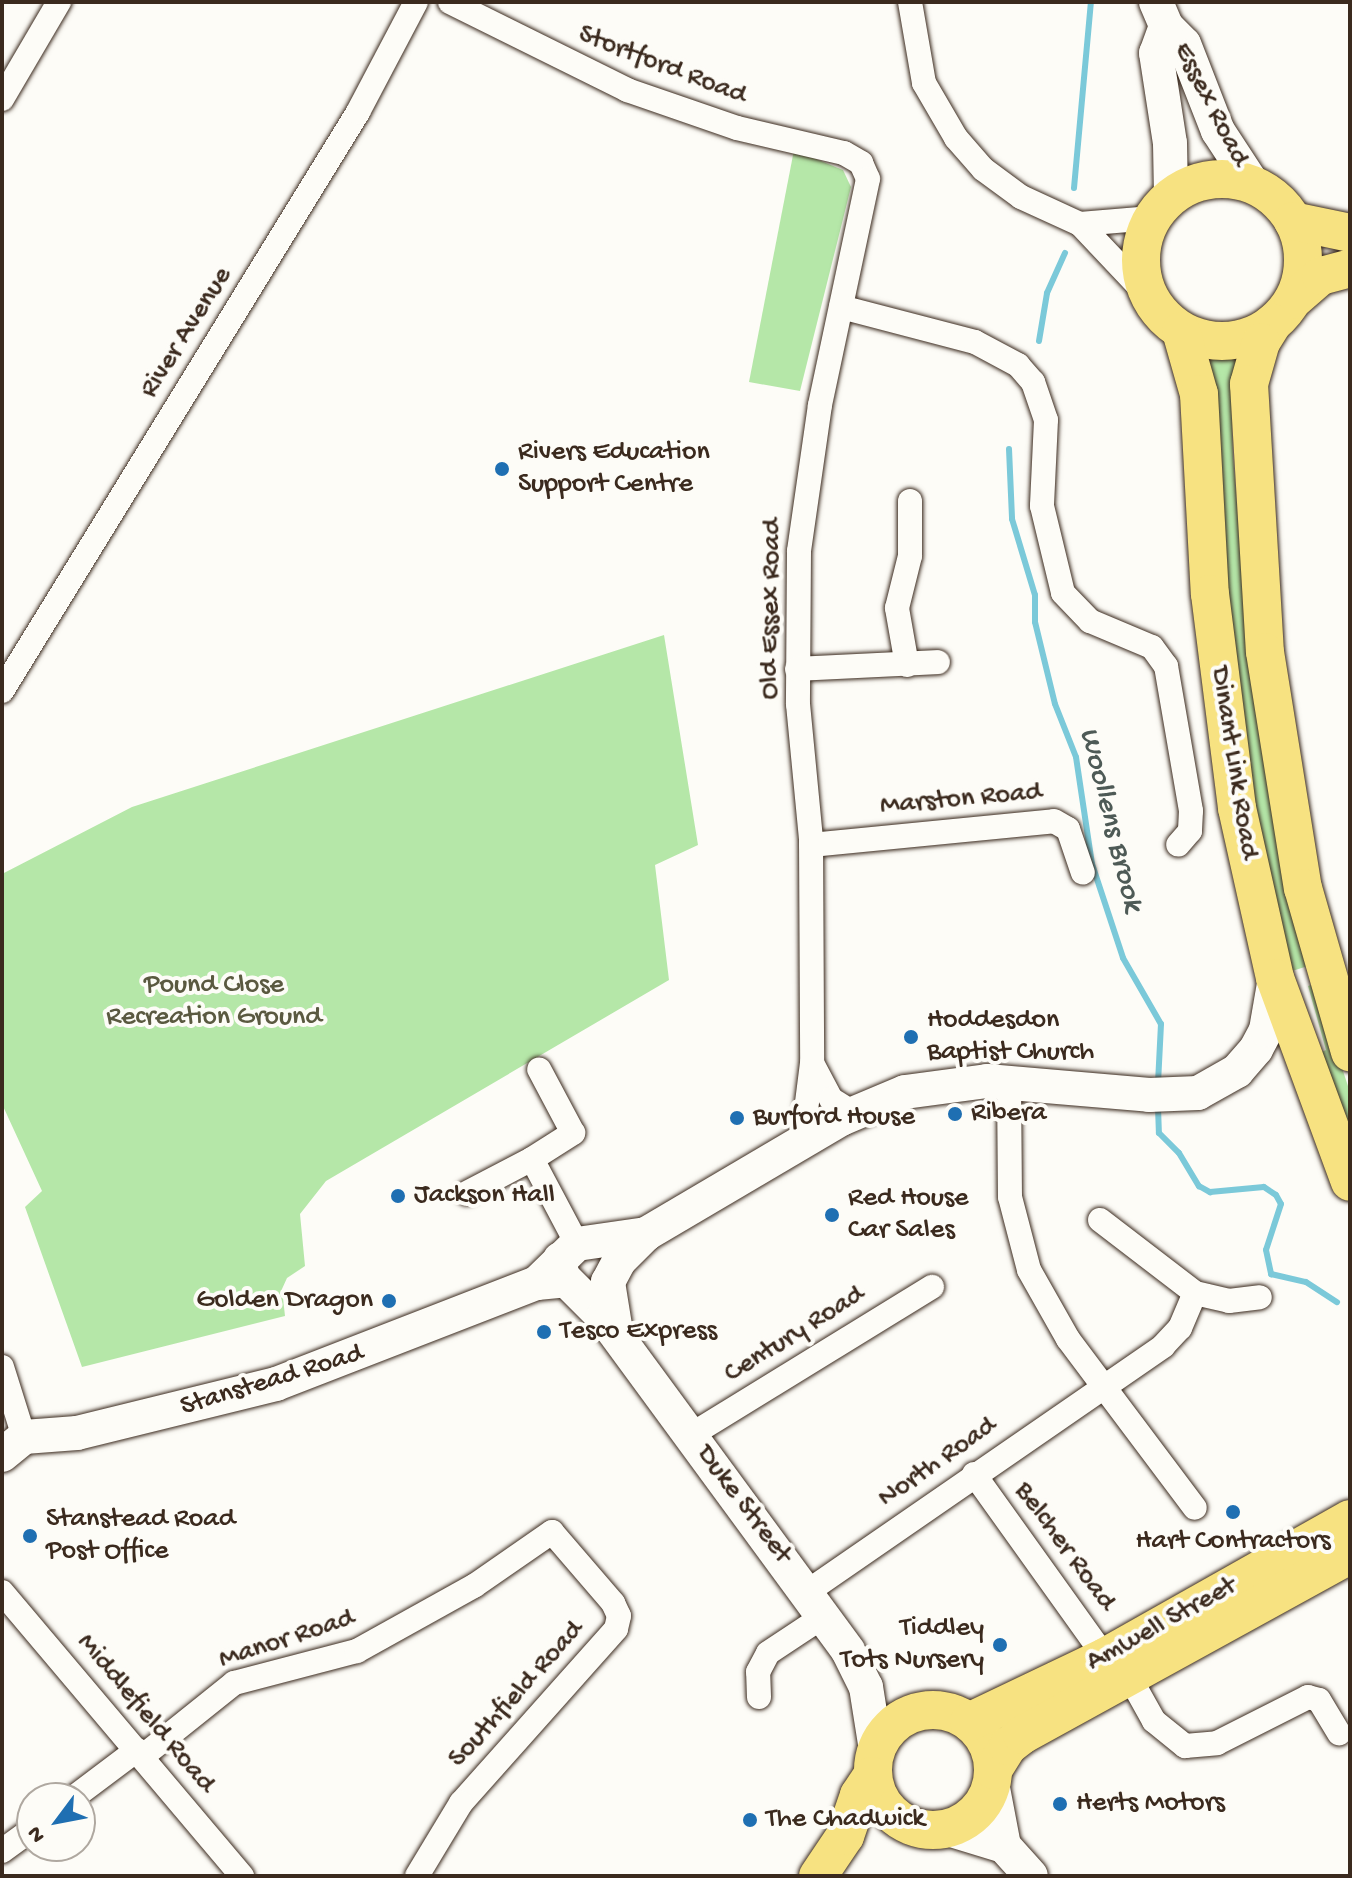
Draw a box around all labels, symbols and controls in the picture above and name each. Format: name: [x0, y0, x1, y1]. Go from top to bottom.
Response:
street label: Stortford Road: [573, 19, 751, 113]
street label: Essex Road: [1164, 37, 1256, 173]
street label: River Avenue: [133, 261, 241, 405]
place label: Rivers Education Support Centre: [518, 436, 710, 502]
marker: Rivers Education Support Centre: [493, 460, 511, 478]
street label: Old Essex Road: [754, 518, 790, 700]
street label: Dinant Link Road: [1201, 664, 1265, 862]
water label: Woollens Brook: [1069, 724, 1149, 916]
street label: Marston Road: [879, 776, 1043, 824]
park label: Pound Close Recreation Ground: [106, 969, 322, 1035]
place label: Hoddesdon Baptist Church: [927, 1004, 1094, 1070]
marker: Hoddesdon Baptist Church: [902, 1028, 920, 1046]
place label: Ribera: [971, 1097, 1046, 1131]
place label: Burford House: [753, 1101, 915, 1135]
marker: Ribera: [946, 1105, 964, 1123]
marker: Burford House: [728, 1109, 746, 1127]
place label: Jackson Hall: [414, 1179, 555, 1213]
place label: Red House Car Sales: [848, 1182, 969, 1248]
marker: Jackson Hall: [389, 1187, 407, 1205]
marker: Red House Car Sales: [823, 1206, 841, 1224]
street label: Century Road: [719, 1279, 871, 1391]
place label: Golden Dragon: [196, 1284, 373, 1318]
marker: Golden Dragon: [380, 1292, 398, 1310]
place label: Tesco Express: [560, 1315, 717, 1349]
marker: Tesco Express: [535, 1323, 553, 1341]
street label: Stanstead Road: [177, 1337, 367, 1425]
street label: North Road: [872, 1410, 1004, 1516]
street label: Duke Street: [688, 1439, 798, 1571]
street label: Belcher Road: [1006, 1476, 1122, 1618]
place label: Stanstead Road Post Office: [46, 1503, 235, 1569]
marker: Hart Contractors: [1224, 1503, 1242, 1521]
place label: Hart Contractors: [1135, 1525, 1331, 1559]
marker: Stanstead Road Post Office: [21, 1527, 39, 1545]
street label: Amwell Street: [1081, 1570, 1243, 1680]
street label: Manor Road: [215, 1602, 359, 1678]
place label: Tiddley Tots Nursery: [841, 1612, 984, 1678]
street label: Southfield Road: [442, 1614, 592, 1776]
street label: Middlefield Road: [68, 1627, 222, 1801]
marker: Tiddley Tots Nursery: [991, 1636, 1009, 1654]
north arrow: [16, 1782, 96, 1862]
place label: Herts Motors: [1076, 1787, 1225, 1821]
marker: Herts Motors: [1051, 1795, 1069, 1813]
place label: The Chadwick: [766, 1803, 925, 1837]
marker: The Chadwick: [741, 1811, 759, 1829]
text: N: [23, 1821, 52, 1847]

